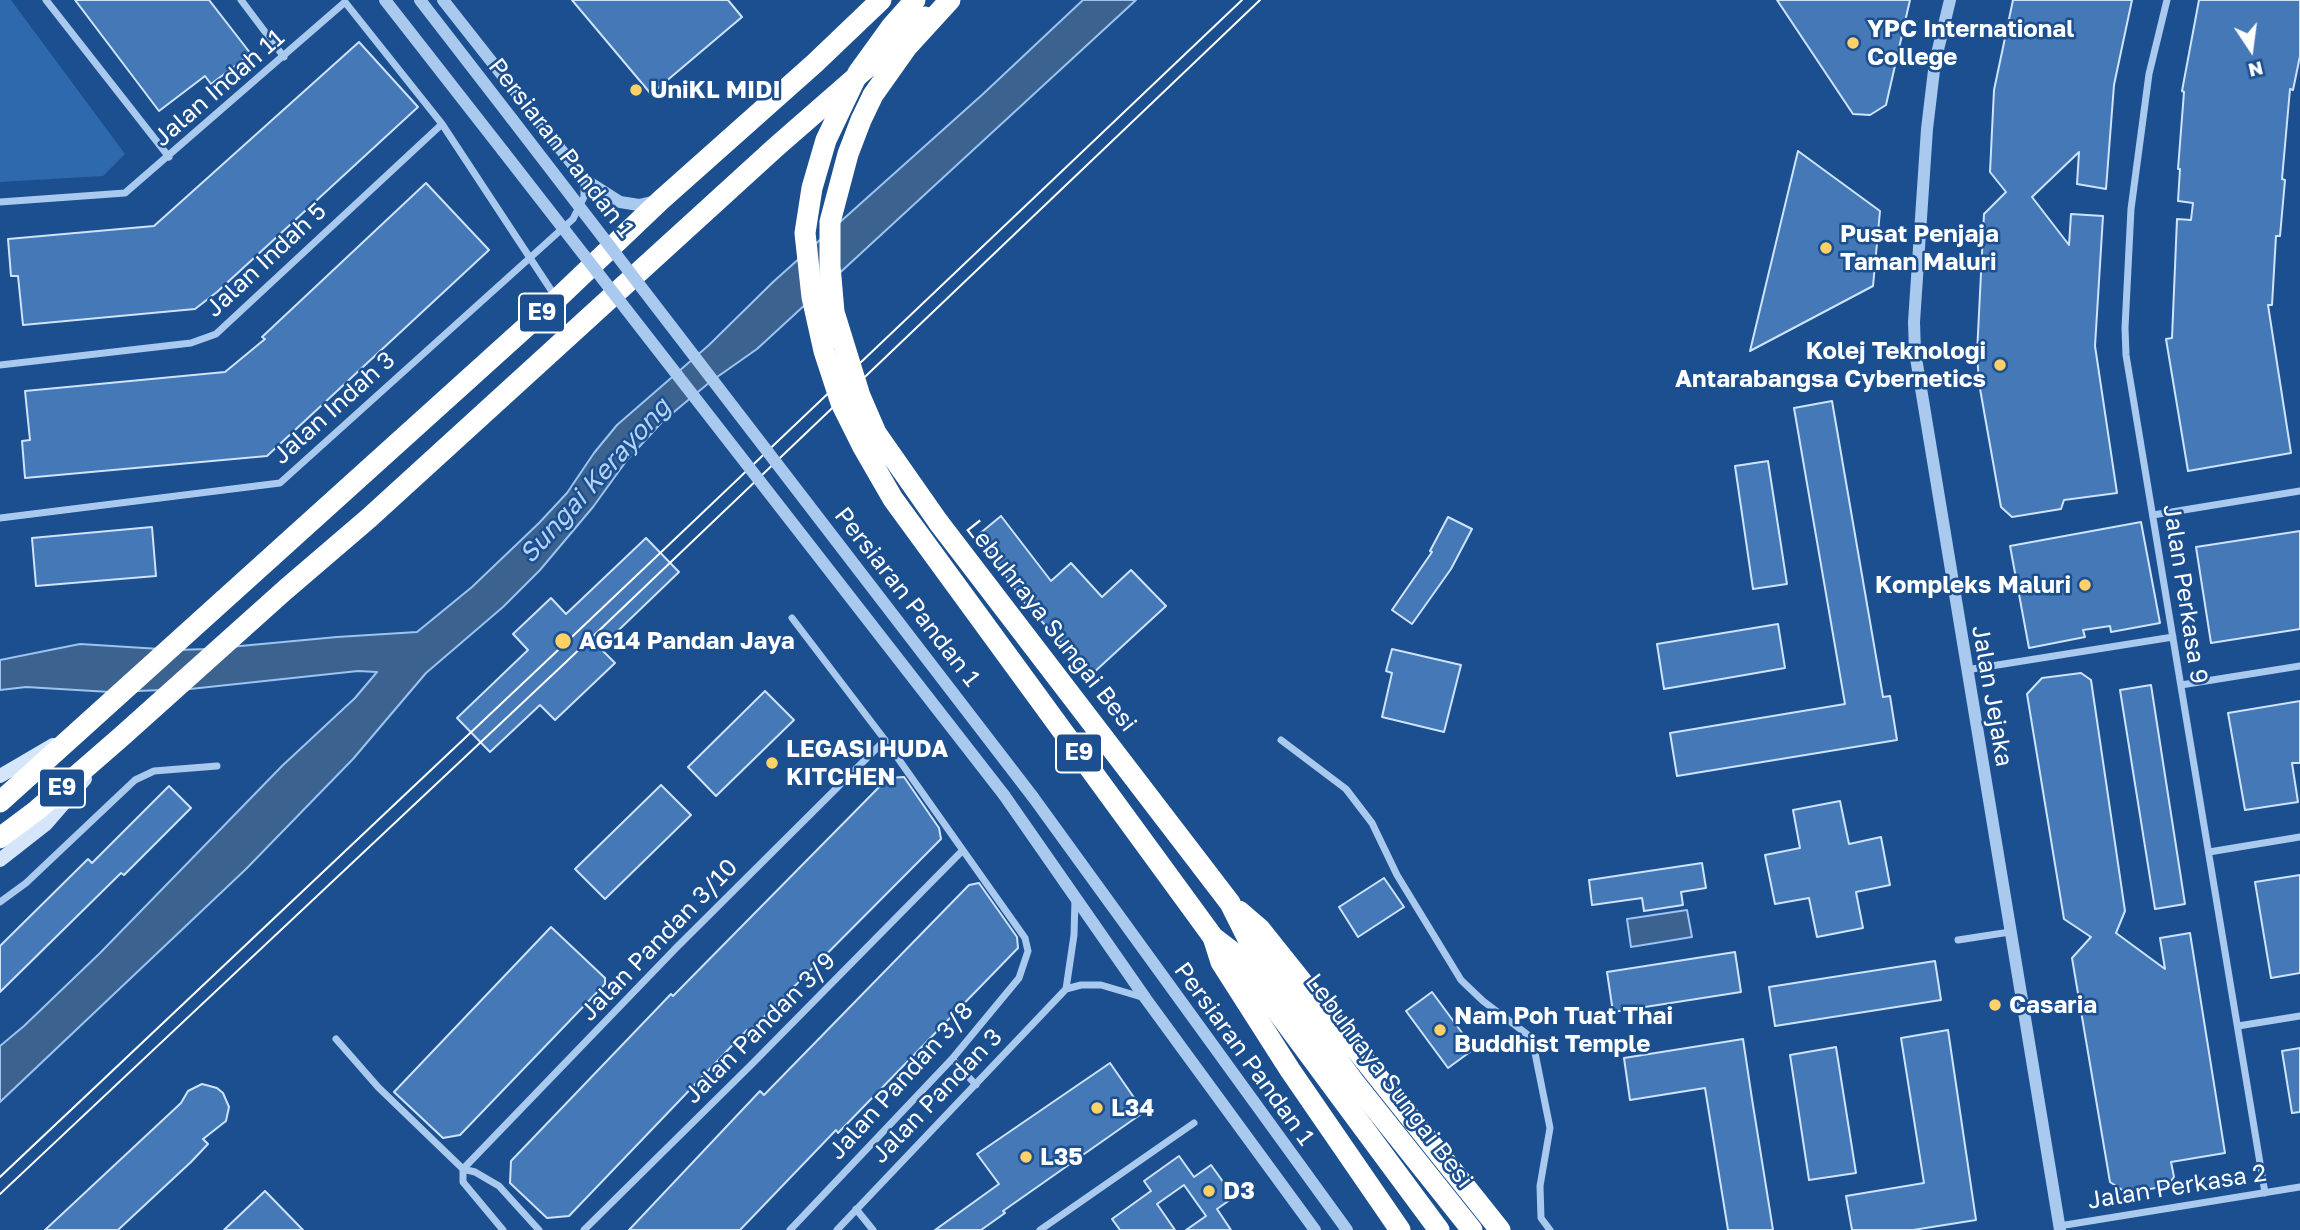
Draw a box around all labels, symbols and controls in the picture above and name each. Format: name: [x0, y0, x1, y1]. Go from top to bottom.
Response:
north arrow: [2216, 14, 2286, 84]
place label: YPC International College: [1867, 15, 2074, 71]
street label: Jalan Indah 11: [148, 23, 290, 153]
marker: YPC International College: [1845, 35, 1861, 51]
street label: Persiaran Pandan 1: [482, 53, 640, 243]
text: N: [2246, 57, 2265, 83]
place label: UniKL MIDI: [650, 76, 781, 104]
marker: UniKL MIDI: [628, 82, 644, 98]
street label: Jalan Indah 5: [200, 197, 332, 323]
place label: Pusat Penjaja Taman Maluri: [1840, 220, 1999, 276]
marker: Pusat Penjaja Taman Maluri: [1818, 240, 1834, 256]
road number: E9: [519, 294, 565, 332]
place label: Kolej Teknologi Antarabangsa Cybernetics: [1675, 337, 1986, 393]
street label: Jalan Indah 3: [267, 346, 401, 470]
marker: Kolej Teknologi Antarabangsa Cybernetics: [1992, 357, 2008, 373]
water label: Sungai Kerayong: [513, 392, 677, 570]
street label: Persiaran Pandan 1: [828, 502, 986, 692]
street label: Jalan Perkasa 9: [2157, 502, 2213, 686]
street label: Lebuhraya Sungai Besi: [959, 515, 1143, 737]
place label: Kompleks Maluri: [1875, 571, 2071, 599]
marker: Kompleks Maluri: [2077, 577, 2093, 593]
street label: Jalan Jejaka: [1965, 623, 2019, 769]
place label: AG14 Pandan Jaya: [579, 627, 795, 655]
marker: AG14 Pandan Jaya: [553, 631, 573, 651]
road number: E9: [1056, 734, 1102, 772]
place label: LEGASI HUDA KITCHEN: [786, 735, 948, 791]
marker: LEGASI HUDA KITCHEN: [764, 755, 780, 771]
road number: E9: [39, 768, 85, 808]
street label: Jalan Pandan 3/10: [574, 853, 744, 1027]
street label: Jalan Pandan 3/9: [678, 946, 842, 1110]
street label: Persiaran Pandan 1: [1168, 957, 1320, 1151]
street label: Lebuhraya Sungai Besi: [1299, 968, 1479, 1194]
place label: Casaria: [2009, 991, 2097, 1019]
street label: Jalan Pandan 3/8: [823, 996, 979, 1166]
marker: Casaria: [1987, 997, 2003, 1013]
place label: Nam Poh Tuat Thai Buddhist Temple: [1454, 1002, 1673, 1058]
marker: Nam Poh Tuat Thai Buddhist Temple: [1432, 1022, 1448, 1038]
street label: Jalan Pandan 3: [866, 1023, 1008, 1169]
place label: L34: [1111, 1094, 1154, 1122]
marker: L34: [1089, 1100, 1105, 1116]
place label: L35: [1040, 1143, 1083, 1171]
marker: L35: [1018, 1149, 1034, 1165]
street label: Jalan Perkasa 2: [2085, 1159, 2269, 1215]
place label: D3: [1223, 1177, 1255, 1205]
marker: D3: [1201, 1183, 1217, 1199]

